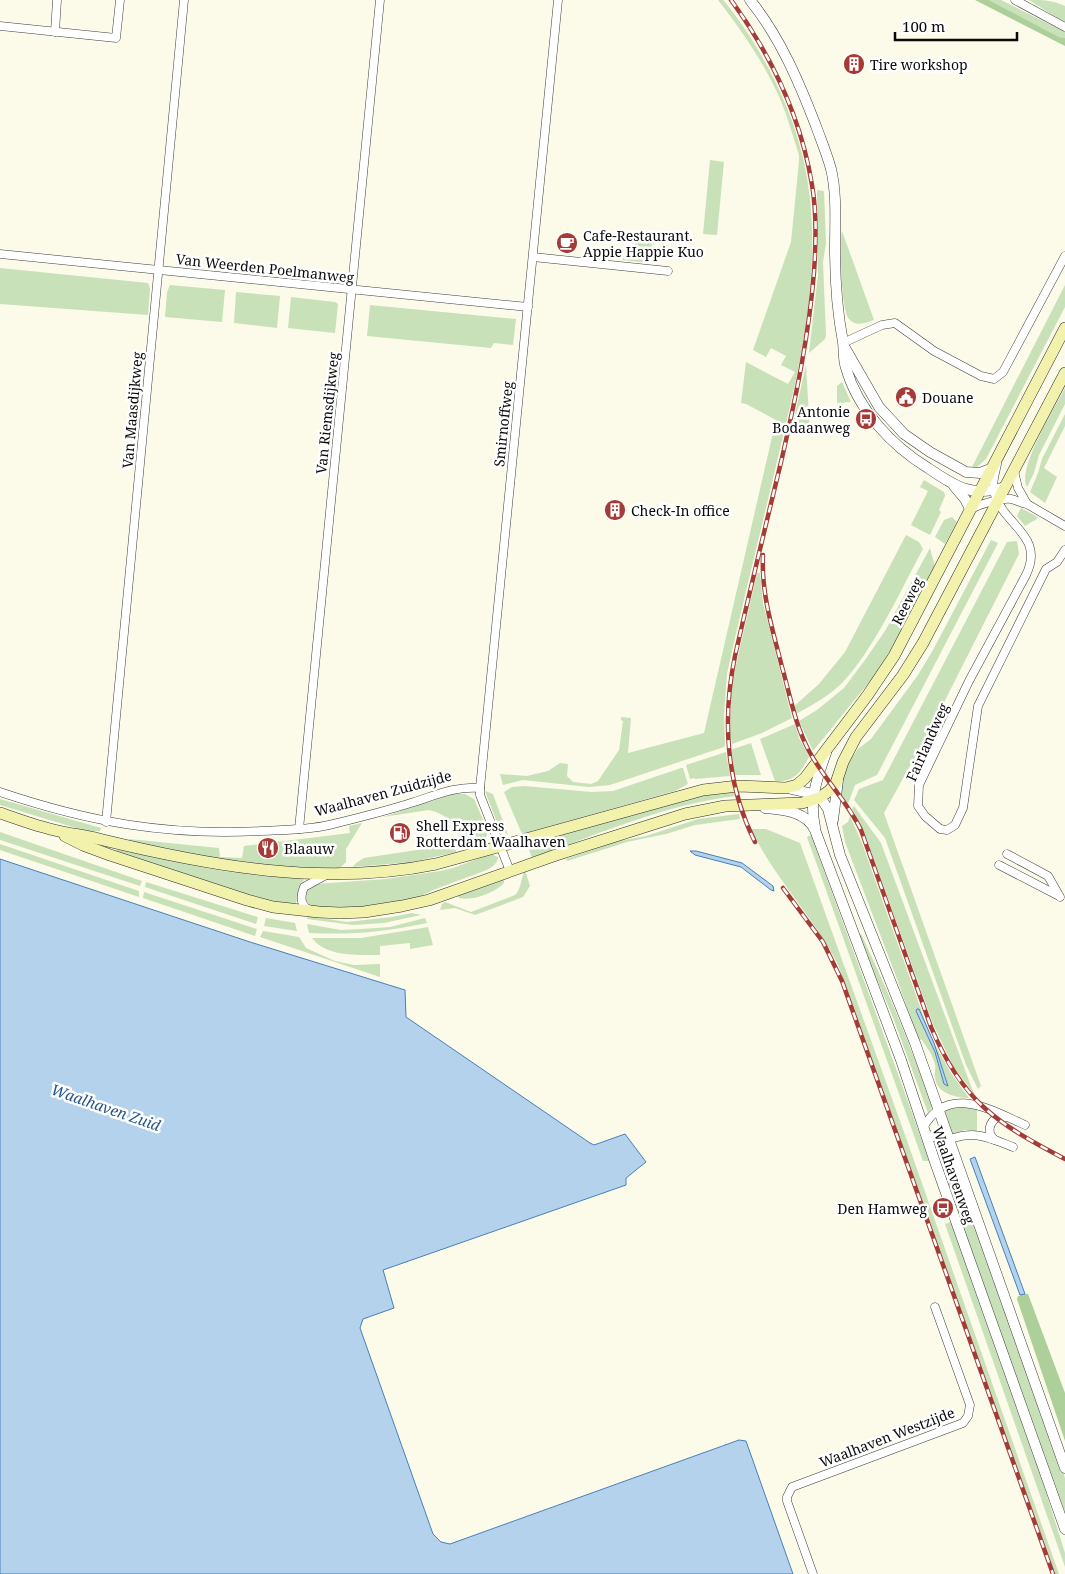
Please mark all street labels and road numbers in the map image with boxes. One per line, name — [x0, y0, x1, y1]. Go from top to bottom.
street label: Van Weerden Poelmanweg — [175, 249, 355, 287]
street label: Van Maasdijkweg — [117, 350, 147, 469]
street label: Van Riemsdijkweg — [311, 351, 343, 475]
street label: Smirnoffweg — [489, 380, 517, 468]
street label: Reeweg — [887, 573, 927, 628]
street label: Fairlandweg — [901, 700, 953, 784]
street label: Waalhaven Zuidzijde — [312, 766, 454, 820]
street label: Waalhavenweg — [928, 1124, 980, 1227]
street label: Waalhaven Westzijde — [817, 1402, 957, 1472]

